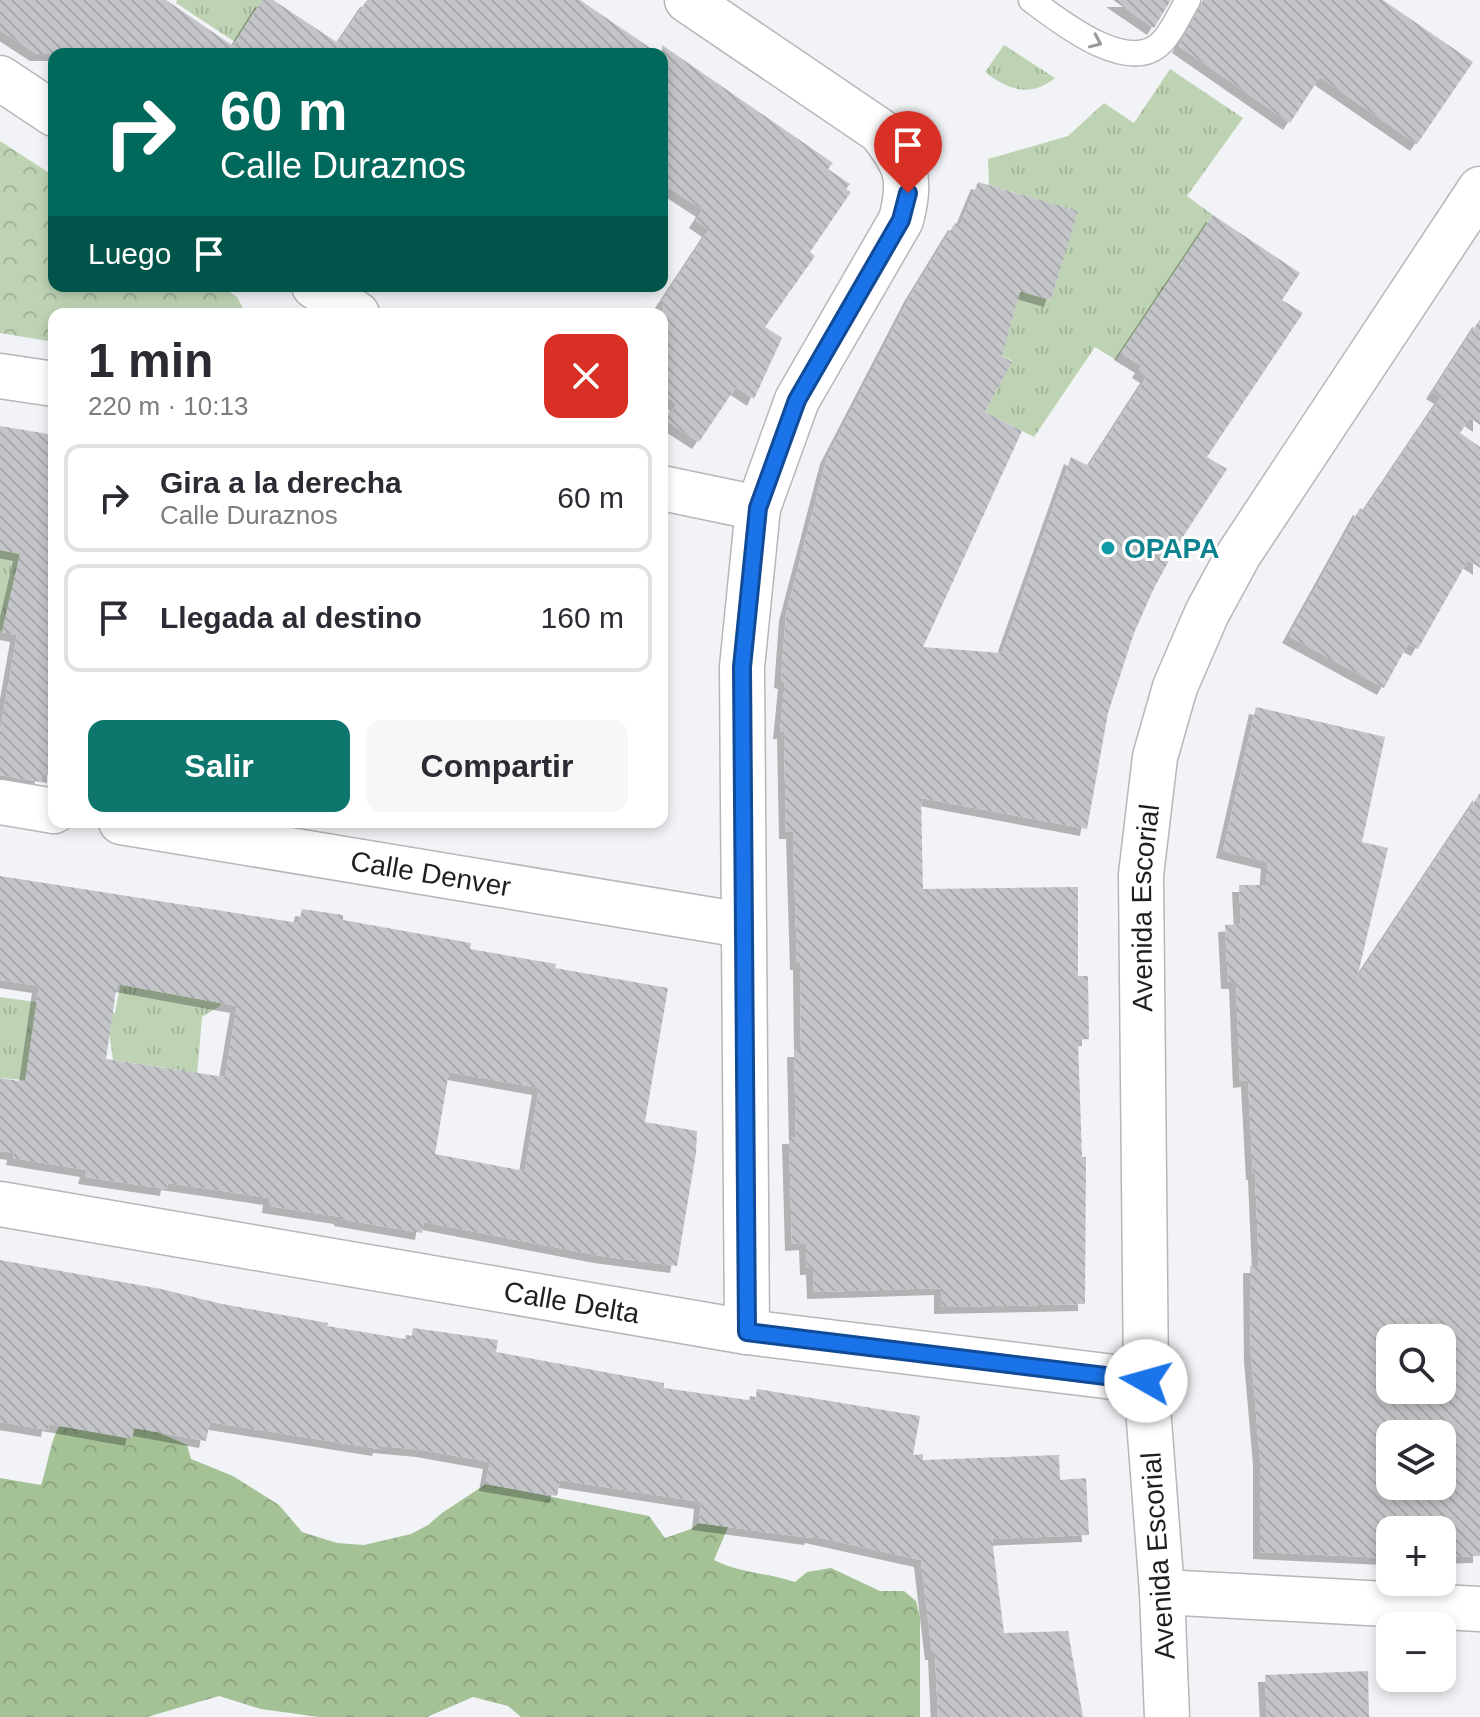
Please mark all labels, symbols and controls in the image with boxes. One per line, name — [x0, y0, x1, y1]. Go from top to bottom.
one-way arrow — [1088, 32, 1102, 48]
text: 60 m — [220, 79, 348, 142]
icon: right — [88, 80, 192, 184]
pin — [874, 111, 942, 193]
icon: arrive — [886, 123, 930, 167]
text: Calle Duraznos — [220, 145, 466, 186]
icon: arrive — [187, 232, 231, 276]
text: Luego — [88, 237, 171, 270]
text: 1 min — [88, 334, 213, 387]
button: close — [544, 334, 628, 418]
text: 220 m · 10:13 — [88, 391, 248, 421]
text: Gira a la derecha — [160, 466, 402, 499]
icon: right — [92, 476, 136, 520]
text: 60 m — [557, 481, 624, 514]
text: Calle Duraznos — [160, 500, 338, 530]
place label: OPAPA — [1124, 533, 1219, 564]
marker: OPAPA — [1099, 539, 1117, 557]
icon: arrive — [92, 596, 136, 640]
text: Llegada al destino — [160, 601, 422, 634]
text: 160 m — [541, 601, 624, 634]
button: Salir — [88, 720, 350, 812]
button: Compartir — [366, 720, 628, 812]
street label: Avenida Escorial — [1125, 802, 1165, 1012]
street label: Calle Denver — [348, 845, 513, 902]
street label: Calle Delta — [502, 1275, 642, 1329]
map controls — [1376, 1324, 1456, 1692]
button: search — [1376, 1324, 1456, 1404]
position arrow — [1104, 1339, 1188, 1423]
button: layers — [1376, 1420, 1456, 1500]
street label: Avenida Escorial — [1135, 1451, 1181, 1661]
button: + — [1376, 1516, 1456, 1596]
button: − — [1376, 1612, 1456, 1692]

